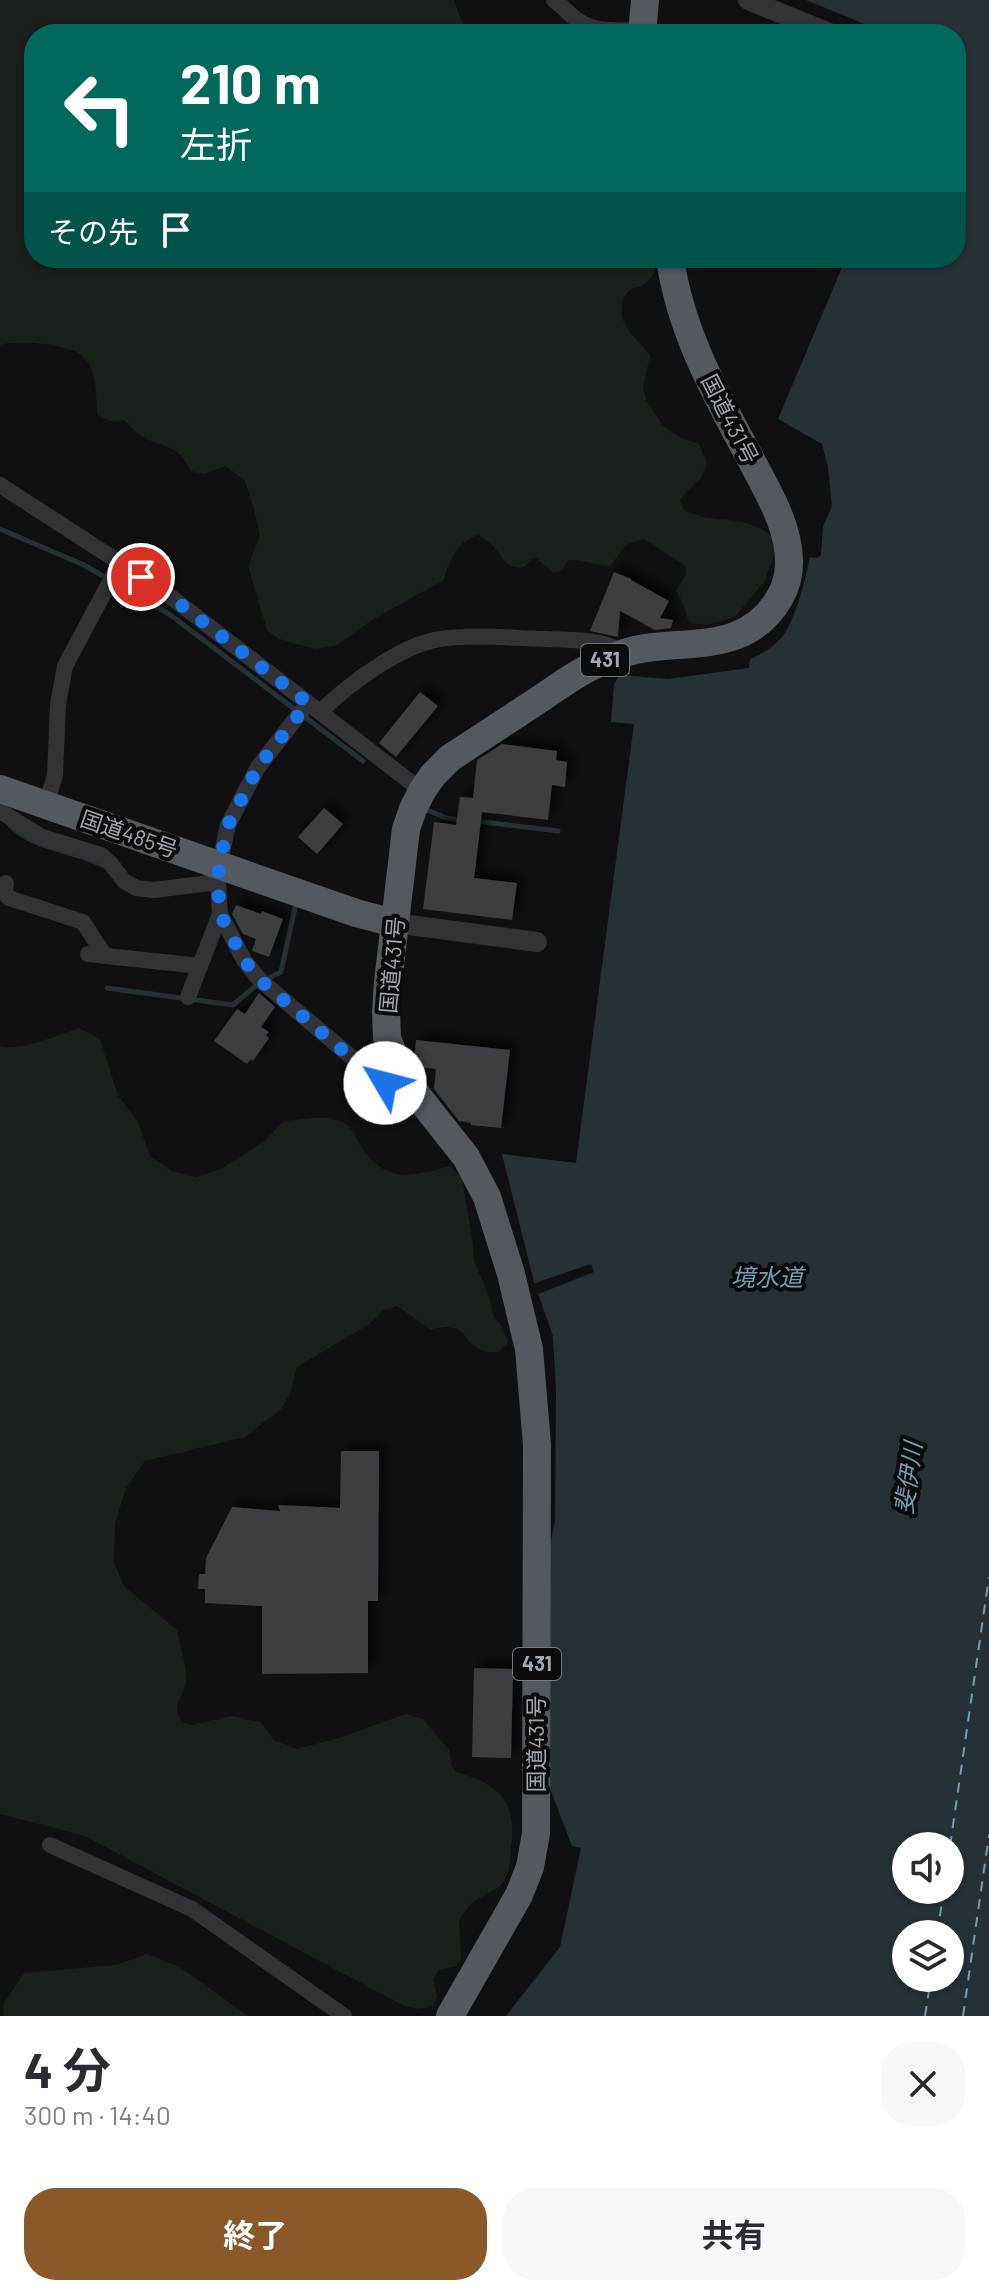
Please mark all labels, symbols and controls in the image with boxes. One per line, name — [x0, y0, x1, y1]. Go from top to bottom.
text: 210 m — [180, 48, 321, 115]
icon: left — [48, 56, 152, 160]
text: 左折 — [180, 122, 252, 165]
icon: arrive — [154, 208, 198, 252]
text: その先 — [48, 213, 138, 249]
street label: 国道431号 — [697, 369, 764, 468]
pin — [107, 543, 175, 611]
icon: arrive — [119, 555, 163, 599]
road number: 431 — [581, 644, 629, 676]
street label: 国道485号 — [77, 804, 181, 862]
street label: 国道431号 — [374, 915, 408, 1014]
position arrow — [343, 1041, 427, 1125]
water label: 境水道 — [731, 1262, 807, 1291]
water label: 斐伊川 — [888, 1437, 927, 1515]
road number: 431 — [513, 1648, 561, 1680]
street label: 国道431号 — [522, 1696, 548, 1793]
map controls — [892, 1832, 964, 1992]
button: sound — [892, 1832, 964, 1904]
button: layers — [892, 1920, 964, 1992]
text: 4 分 — [24, 2040, 111, 2098]
button: close — [881, 2042, 965, 2126]
text: 300 m · 14:40 — [24, 2099, 171, 2130]
button: 終了 — [24, 2188, 487, 2280]
button: 共有 — [503, 2188, 965, 2280]

